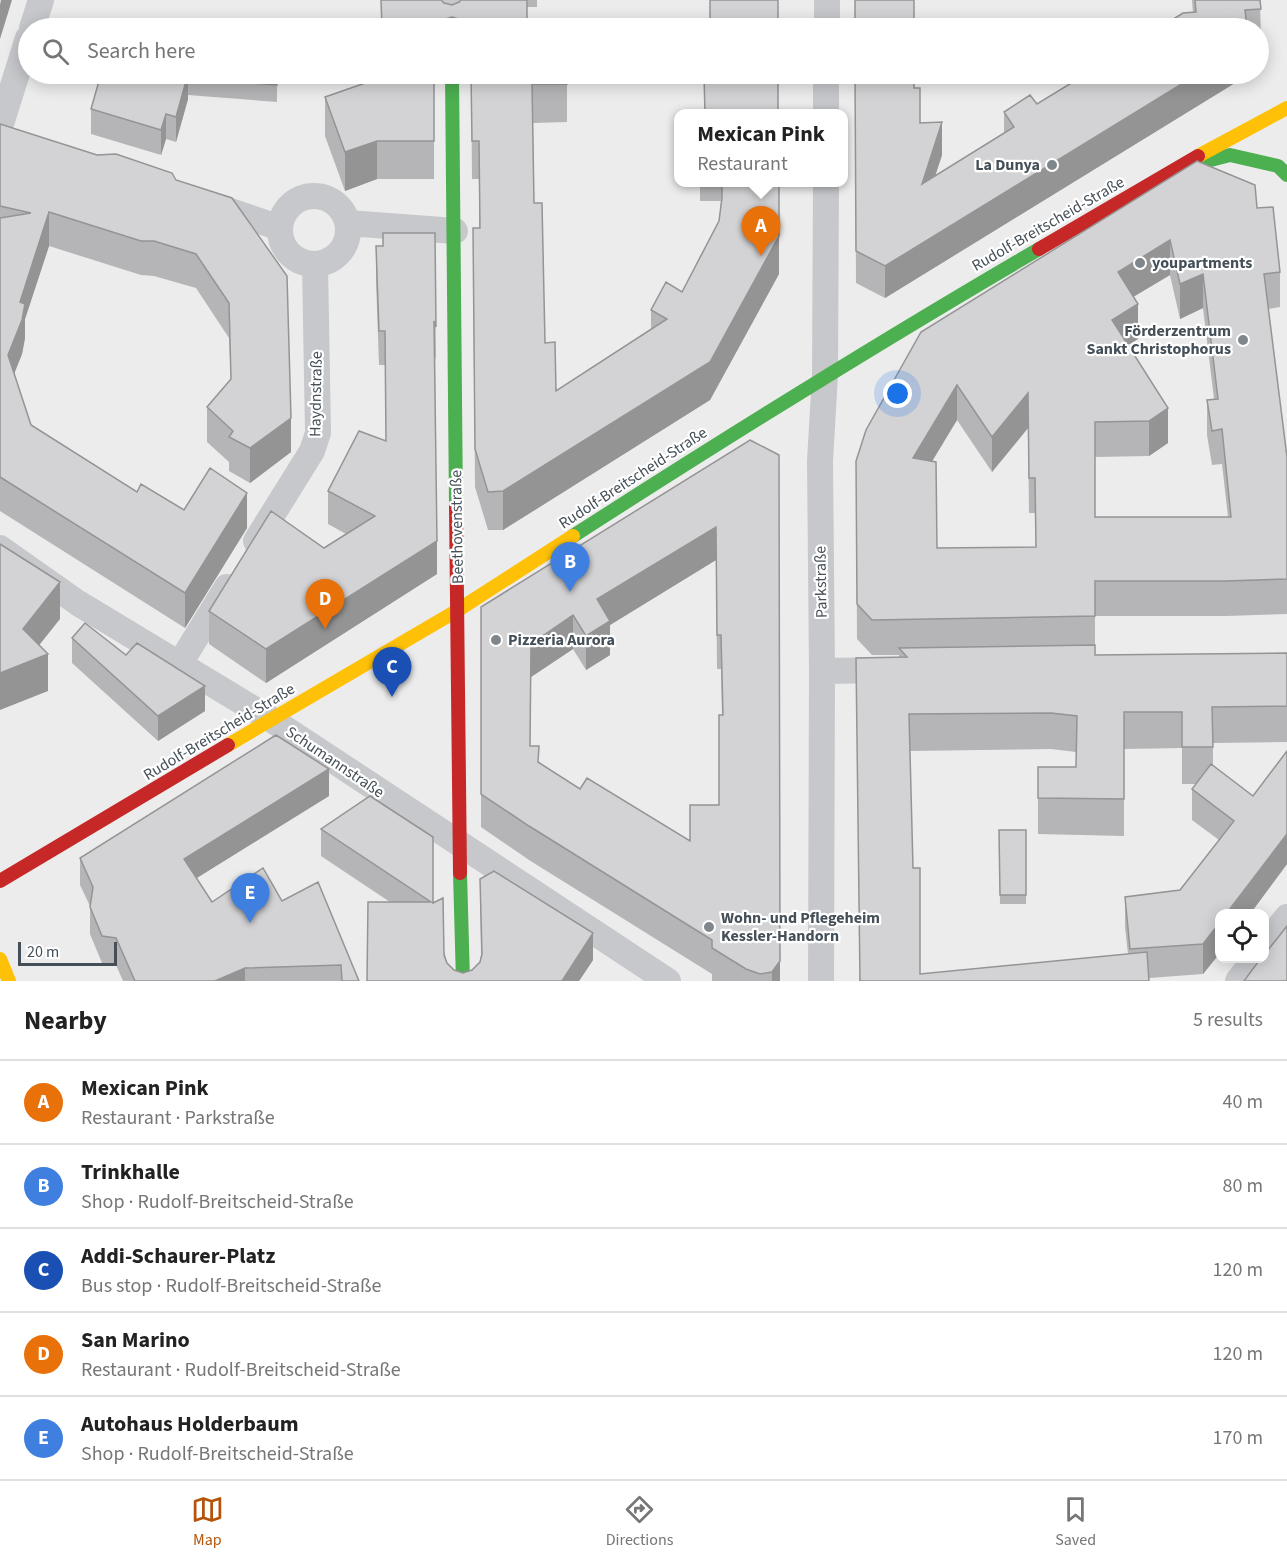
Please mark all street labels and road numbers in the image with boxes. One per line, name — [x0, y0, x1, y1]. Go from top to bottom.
street label: Rudolf-Breitscheid-Straße — [968, 171, 1128, 277]
street label: Haydnstraße — [304, 351, 328, 437]
street label: Rudolf-Breitscheid-Straße — [555, 422, 712, 534]
street label: Beethovenstraße — [445, 470, 469, 584]
street label: Parkstraße — [809, 546, 833, 618]
street label: Rudolf-Breitscheid-Straße — [139, 678, 299, 786]
street label: Schumannstraße — [281, 721, 389, 803]

